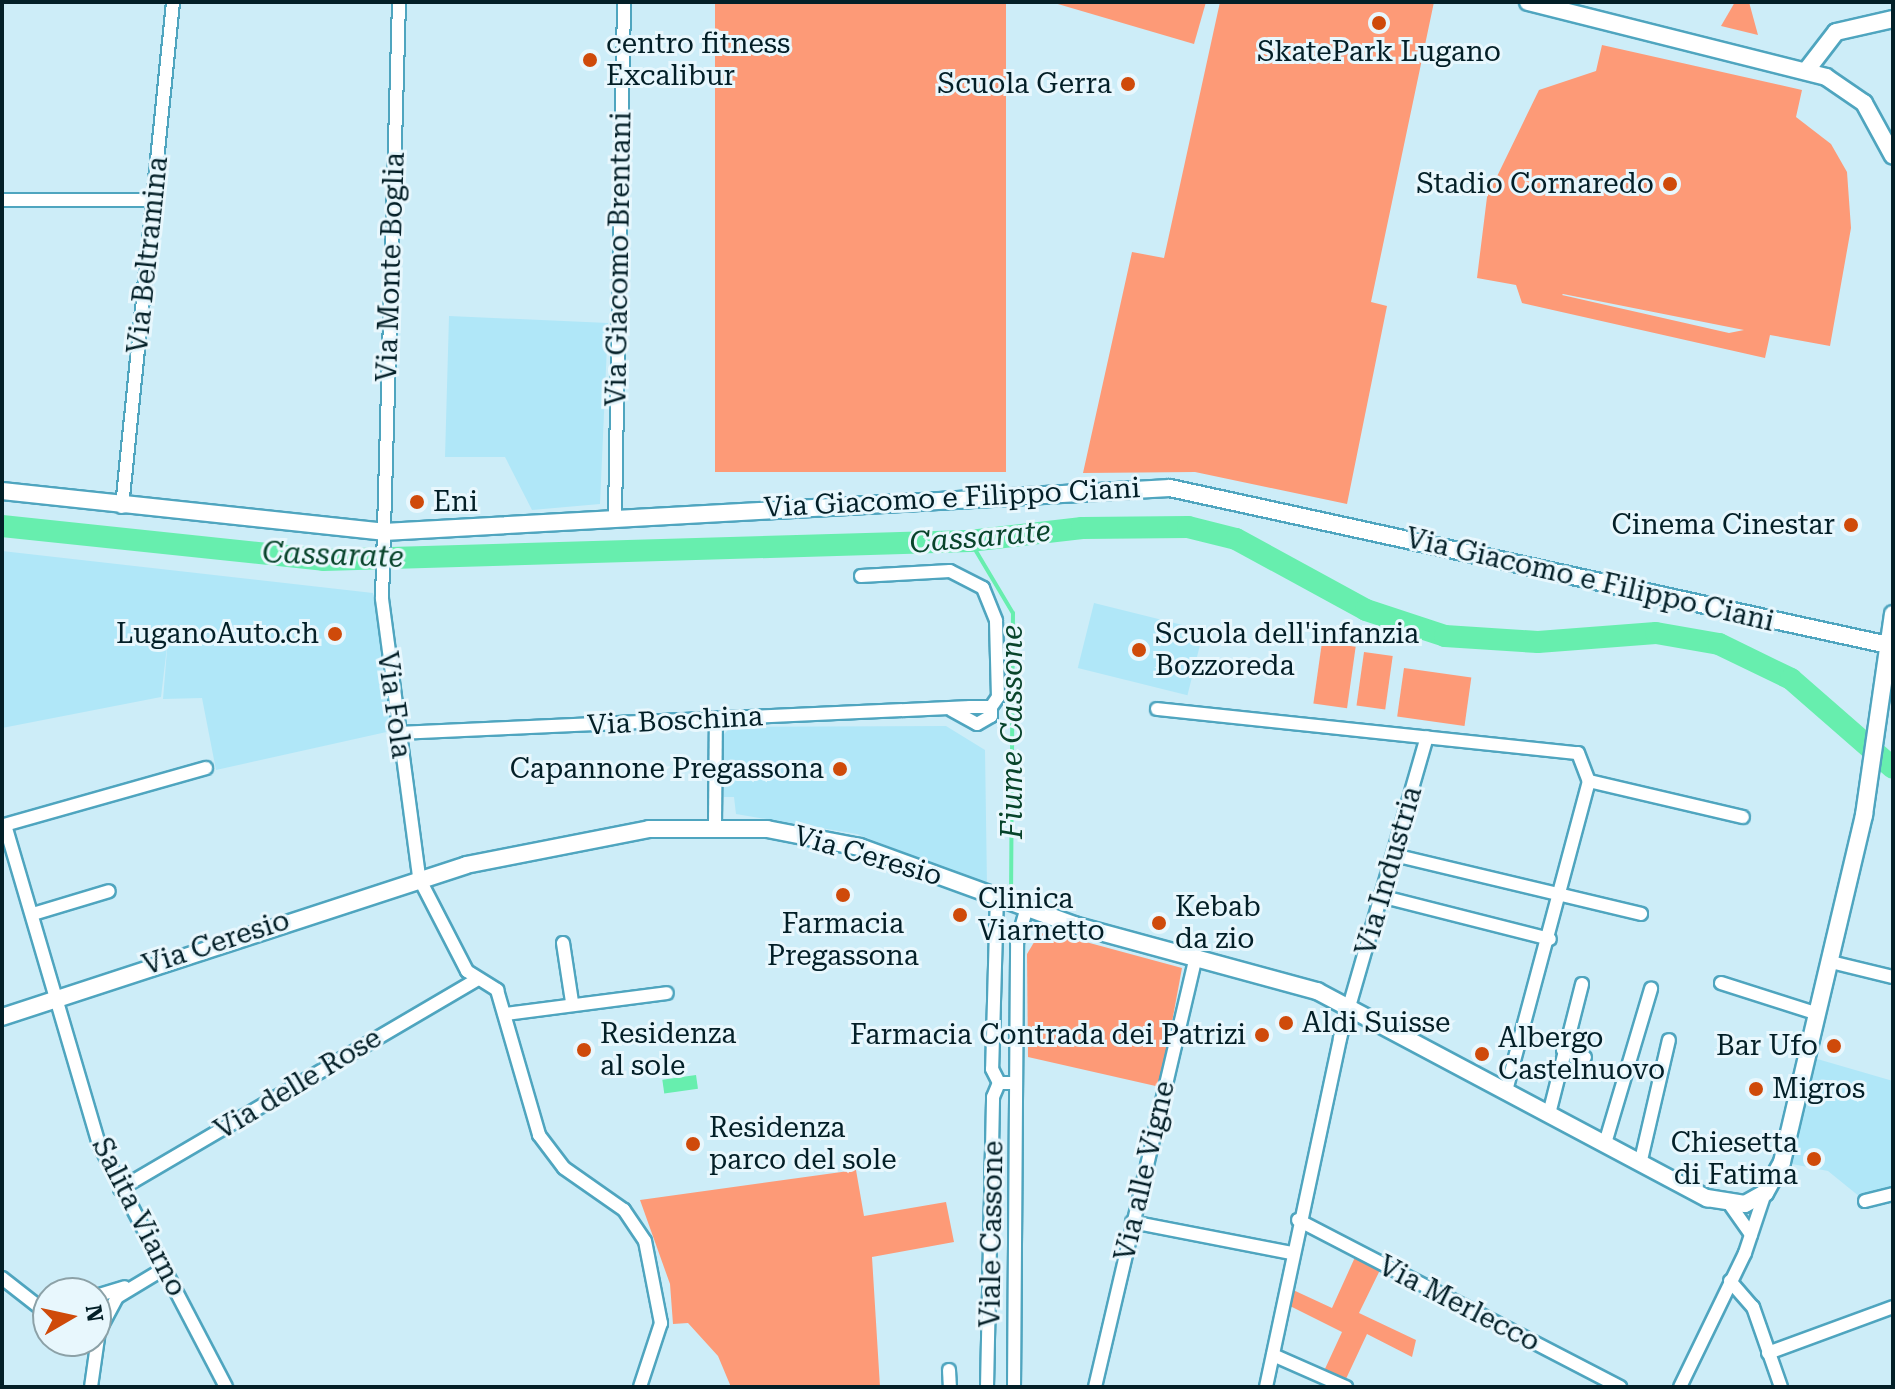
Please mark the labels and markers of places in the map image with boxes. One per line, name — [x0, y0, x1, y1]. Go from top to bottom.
marker: SkatePark Lugano — [1370, 14, 1388, 32]
place label: centro fitness Excalibur — [606, 27, 790, 93]
place label: SkatePark Lugano — [1257, 35, 1501, 69]
marker: centro fitness Excalibur — [581, 51, 599, 69]
place label: Scuola Gerra — [937, 67, 1112, 101]
marker: Scuola Gerra — [1119, 75, 1137, 93]
place label: Stadio Cornaredo — [1416, 167, 1654, 201]
marker: Stadio Cornaredo — [1661, 175, 1679, 193]
place label: Eni — [433, 485, 478, 519]
marker: Eni — [408, 493, 426, 511]
place label: Cinema Cinestar — [1611, 508, 1835, 542]
marker: Cinema Cinestar — [1842, 516, 1860, 534]
place label: LuganoAuto.ch — [116, 617, 319, 651]
place label: Scuola dell'infanzia Bozzoreda — [1155, 617, 1419, 683]
marker: LuganoAuto.ch — [326, 625, 344, 643]
marker: Scuola dell'infanzia Bozzoreda — [1130, 641, 1148, 659]
place label: Capannone Pregassona — [510, 752, 824, 786]
marker: Capannone Pregassona — [831, 760, 849, 778]
place label: Clinica Viarnetto — [978, 882, 1105, 948]
marker: Farmacia Pregassona — [834, 886, 852, 904]
place label: Kebab da zio — [1175, 890, 1261, 956]
marker: Clinica Viarnetto — [949, 904, 971, 926]
place label: Farmacia Pregassona — [767, 907, 919, 973]
marker: Kebab da zio — [1150, 914, 1168, 932]
place label: Aldi Suisse — [1302, 1006, 1450, 1040]
marker: Aldi Suisse — [1277, 1014, 1295, 1032]
place label: Residenza al sole — [600, 1017, 736, 1083]
place label: Farmacia Contrada dei Patrizi — [850, 1018, 1246, 1052]
place label: Albergo Castelnuovo — [1498, 1021, 1665, 1087]
marker: Farmacia Contrada dei Patrizi — [1253, 1026, 1271, 1044]
place label: Bar Ufo — [1716, 1029, 1818, 1063]
marker: Bar Ufo — [1825, 1037, 1843, 1055]
marker: Residenza al sole — [575, 1041, 593, 1059]
marker: Albergo Castelnuovo — [1473, 1045, 1491, 1063]
place label: Migros — [1772, 1072, 1865, 1106]
marker: Migros — [1747, 1080, 1765, 1098]
place label: Residenza parco del sole — [709, 1111, 897, 1177]
place label: Chiesetta di Fatima — [1671, 1126, 1798, 1192]
marker: Residenza parco del sole — [684, 1135, 702, 1153]
marker: Chiesetta di Fatima — [1805, 1150, 1823, 1168]

